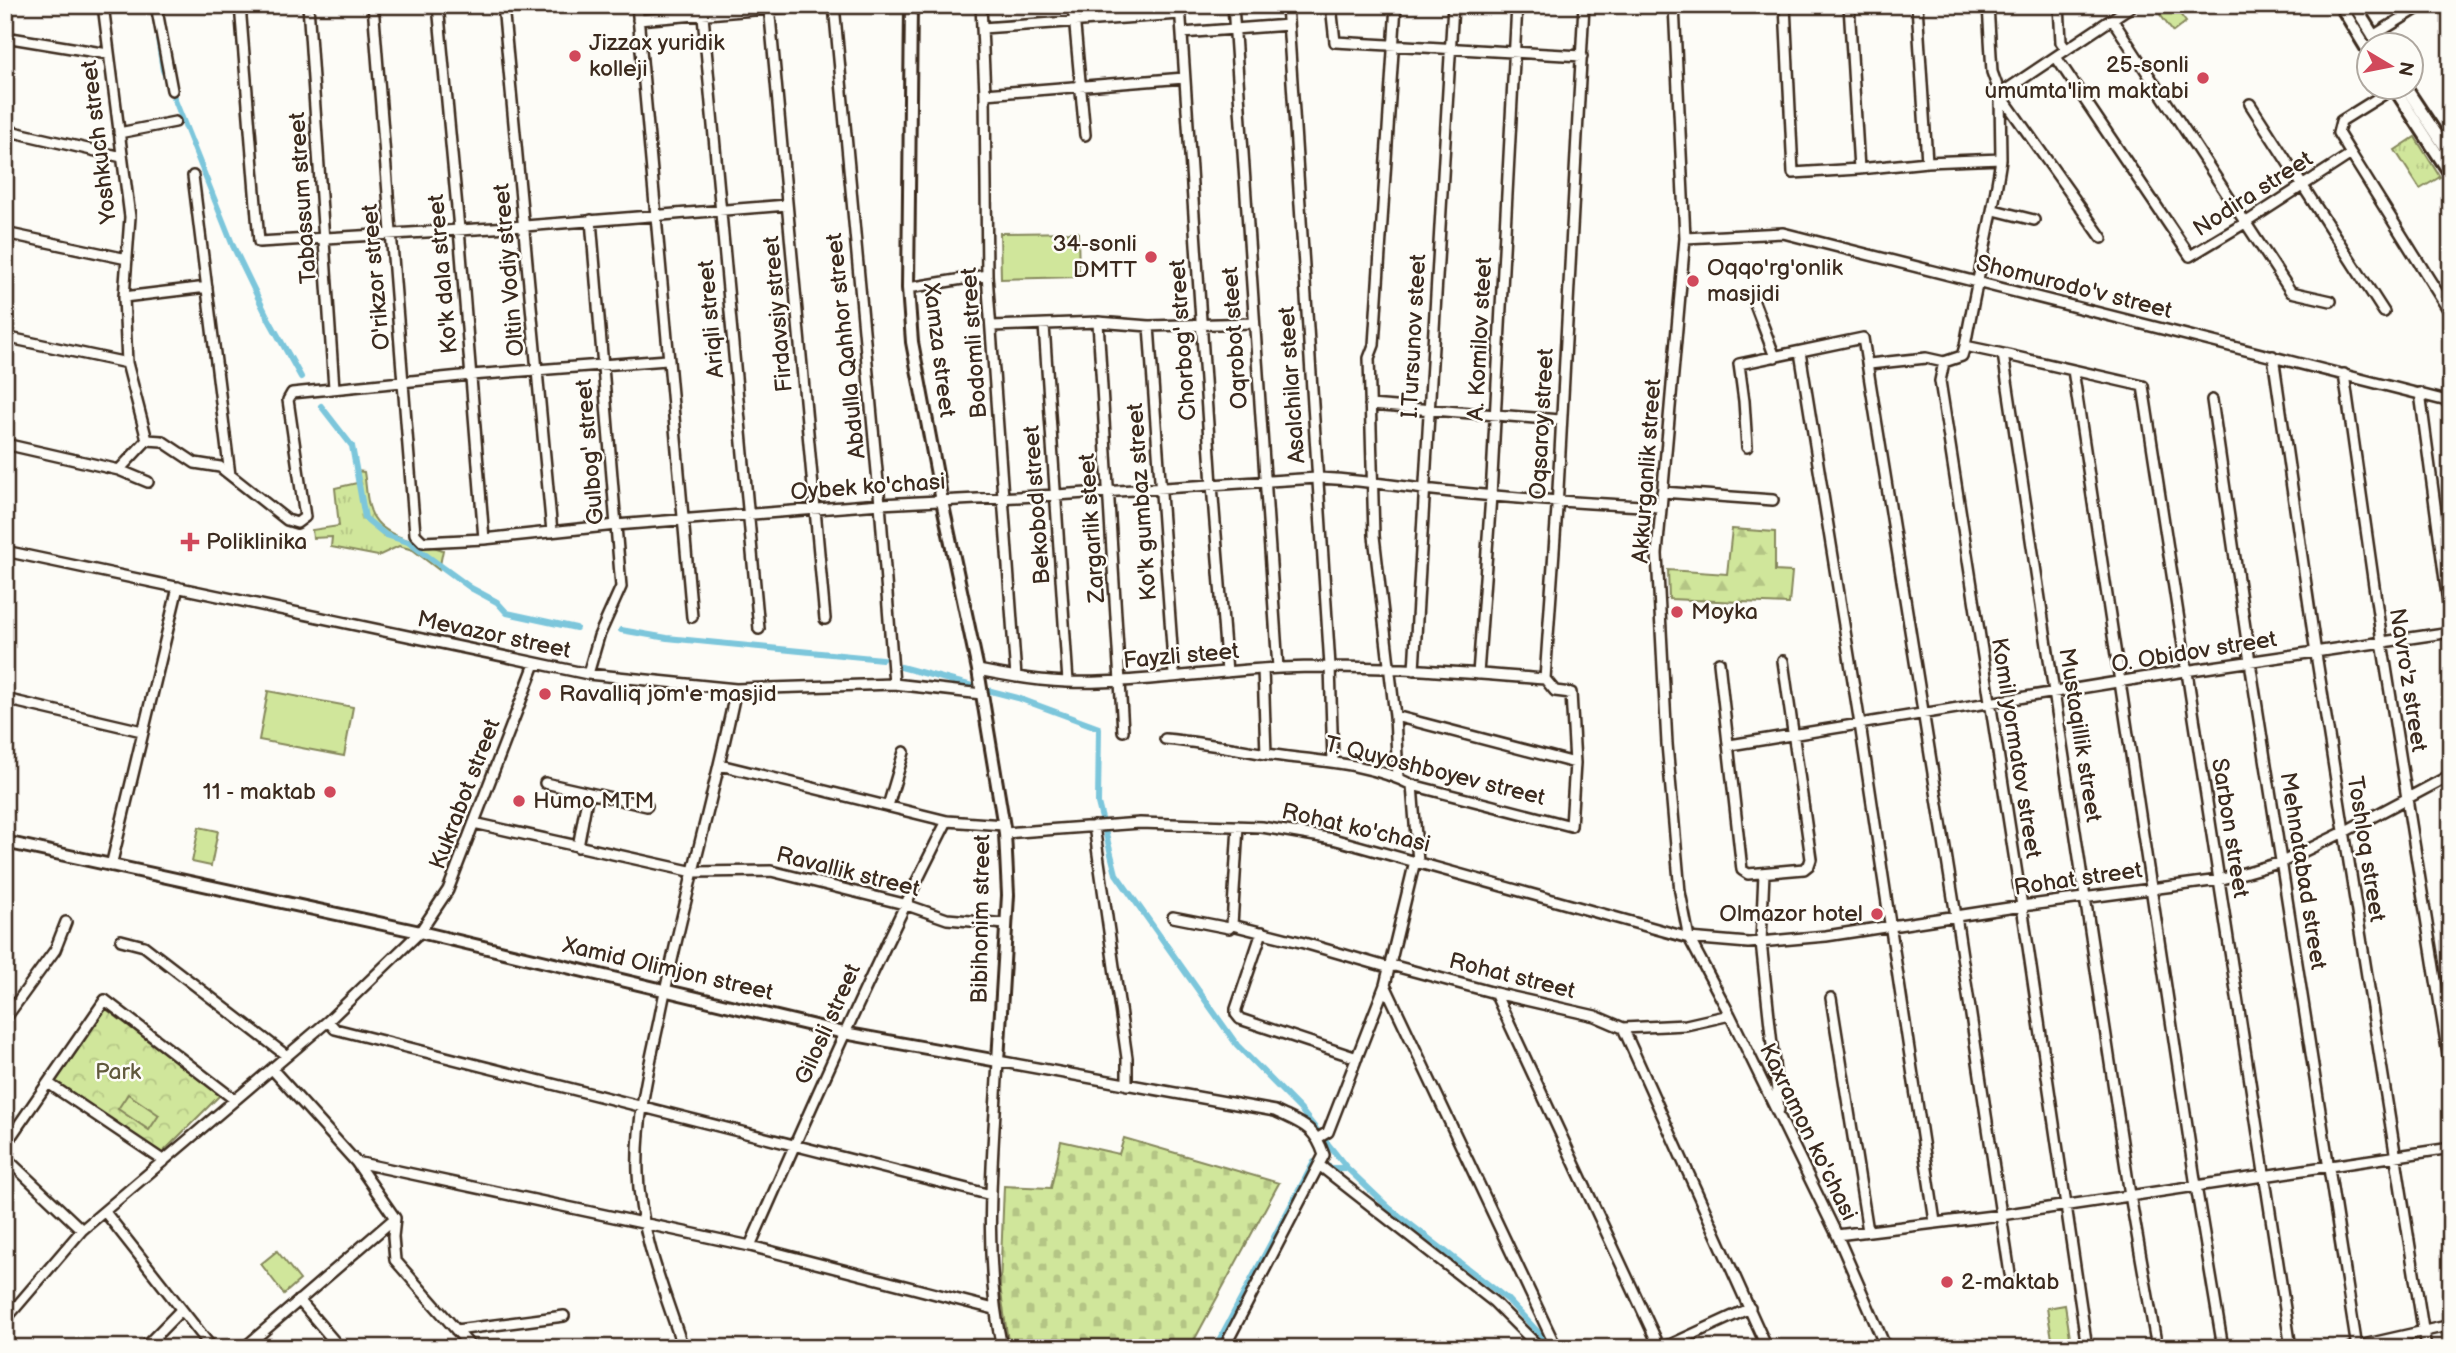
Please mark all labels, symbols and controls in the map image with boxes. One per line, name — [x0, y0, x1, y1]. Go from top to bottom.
place label: Jizzax yuridik kolleji — [589, 29, 725, 83]
north arrow — [2354, 32, 2424, 102]
marker: Jizzax yuridik kolleji — [567, 48, 583, 64]
place label: 25-sonli umumta'lim maktabi — [1984, 51, 2189, 105]
street label: Yoshkuch street — [75, 59, 123, 226]
text: N — [2393, 60, 2418, 78]
marker: 25-sonli umumta'lim maktabi — [2195, 70, 2211, 86]
street label: Tabassum street — [283, 111, 323, 285]
street label: Nodira street — [2188, 145, 2318, 243]
street label: Oltin Vodiy street — [487, 182, 531, 358]
street label: Ko'k dala street — [422, 193, 464, 355]
street label: O'rikzor street — [356, 203, 396, 351]
place label: 34-sonli DMTT — [1052, 230, 1137, 284]
street label: Abdulla Qahhor street — [820, 232, 872, 460]
street label: Firdavsiy street — [757, 235, 799, 393]
marker: 34-sonli DMTT — [1143, 249, 1159, 265]
street label: Shomurodo'v street — [1973, 249, 2175, 325]
street label: I.Tursunov steet — [1396, 253, 1432, 419]
place label: Oqqo'rg'onlik masjidi — [1707, 254, 1843, 308]
street label: A. Komilov steet — [1462, 256, 1498, 422]
street label: Chorbog' street — [1163, 258, 1203, 422]
street label: Ariqli street — [692, 259, 730, 379]
street label: Bodomli street — [955, 266, 993, 420]
street label: Oqrobot steet — [1216, 266, 1254, 410]
marker: Oqqo'rg'onlik masjidi — [1685, 273, 1701, 289]
street label: Xamza street — [917, 280, 961, 419]
street label: Asalchilar steet — [1273, 305, 1311, 465]
street label: Oqsaroy street — [1524, 348, 1560, 500]
street label: Gulbog' street — [570, 378, 610, 526]
street label: Akkurganlik street — [1627, 378, 1667, 564]
street label: Ko'k gumbaz street — [1121, 402, 1163, 602]
street label: Bekobod street — [1017, 425, 1057, 585]
street label: Zargarlik steet — [1073, 452, 1111, 605]
street label: Oybek ko'chasi — [790, 468, 946, 506]
place label: Poliklinika — [206, 528, 307, 556]
marker: Poliklinika — [180, 532, 200, 552]
place label: Moyka — [1691, 598, 1758, 626]
marker: Moyka — [1669, 604, 1685, 620]
street label: Mevazor street — [415, 605, 573, 665]
street label: Navro'z street — [2383, 606, 2433, 754]
street label: O. Obidov street — [2109, 625, 2279, 679]
street label: Komil yormatov street — [1985, 636, 2047, 860]
street label: Fayzli steet — [1122, 637, 1240, 675]
street label: Mustaqillik street — [2052, 646, 2108, 824]
place label: Ravalliq jom'e masjid — [559, 680, 777, 708]
marker: Ravalliq jom'e masjid — [537, 686, 553, 702]
street label: Kukrabot street — [423, 715, 507, 873]
street label: T. Quyoshboyev street — [1322, 730, 1548, 812]
street label: Sarbon street — [2205, 756, 2255, 900]
street label: Mehnatаbаd street — [2274, 770, 2332, 972]
street label: Toshloq street — [2341, 774, 2391, 924]
place label: 11 - maktab — [203, 778, 316, 806]
marker: 11 - maktab — [322, 784, 338, 800]
place label: Humo MTM — [533, 787, 654, 815]
marker: Humo MTM — [511, 793, 527, 809]
street label: Rohat ko'chasi — [1279, 797, 1433, 859]
street label: Bibihonim street — [966, 834, 996, 1004]
street label: Ravallik street — [773, 841, 923, 903]
street label: Rohat street — [2012, 856, 2144, 902]
place label: Olmazor hotel — [1719, 900, 1863, 928]
marker: Olmazor hotel — [1869, 906, 1885, 922]
street label: Xamid Olimjon street — [559, 931, 776, 1007]
street label: Rohat street — [1446, 947, 1578, 1005]
street label: Gilosli street — [789, 959, 867, 1089]
street label: Kaxramon ko'chasi — [1753, 1039, 1863, 1225]
park label: Park — [95, 1058, 142, 1086]
place label: 2-maktab — [1961, 1268, 2059, 1296]
marker: 2-maktab — [1939, 1274, 1955, 1290]

